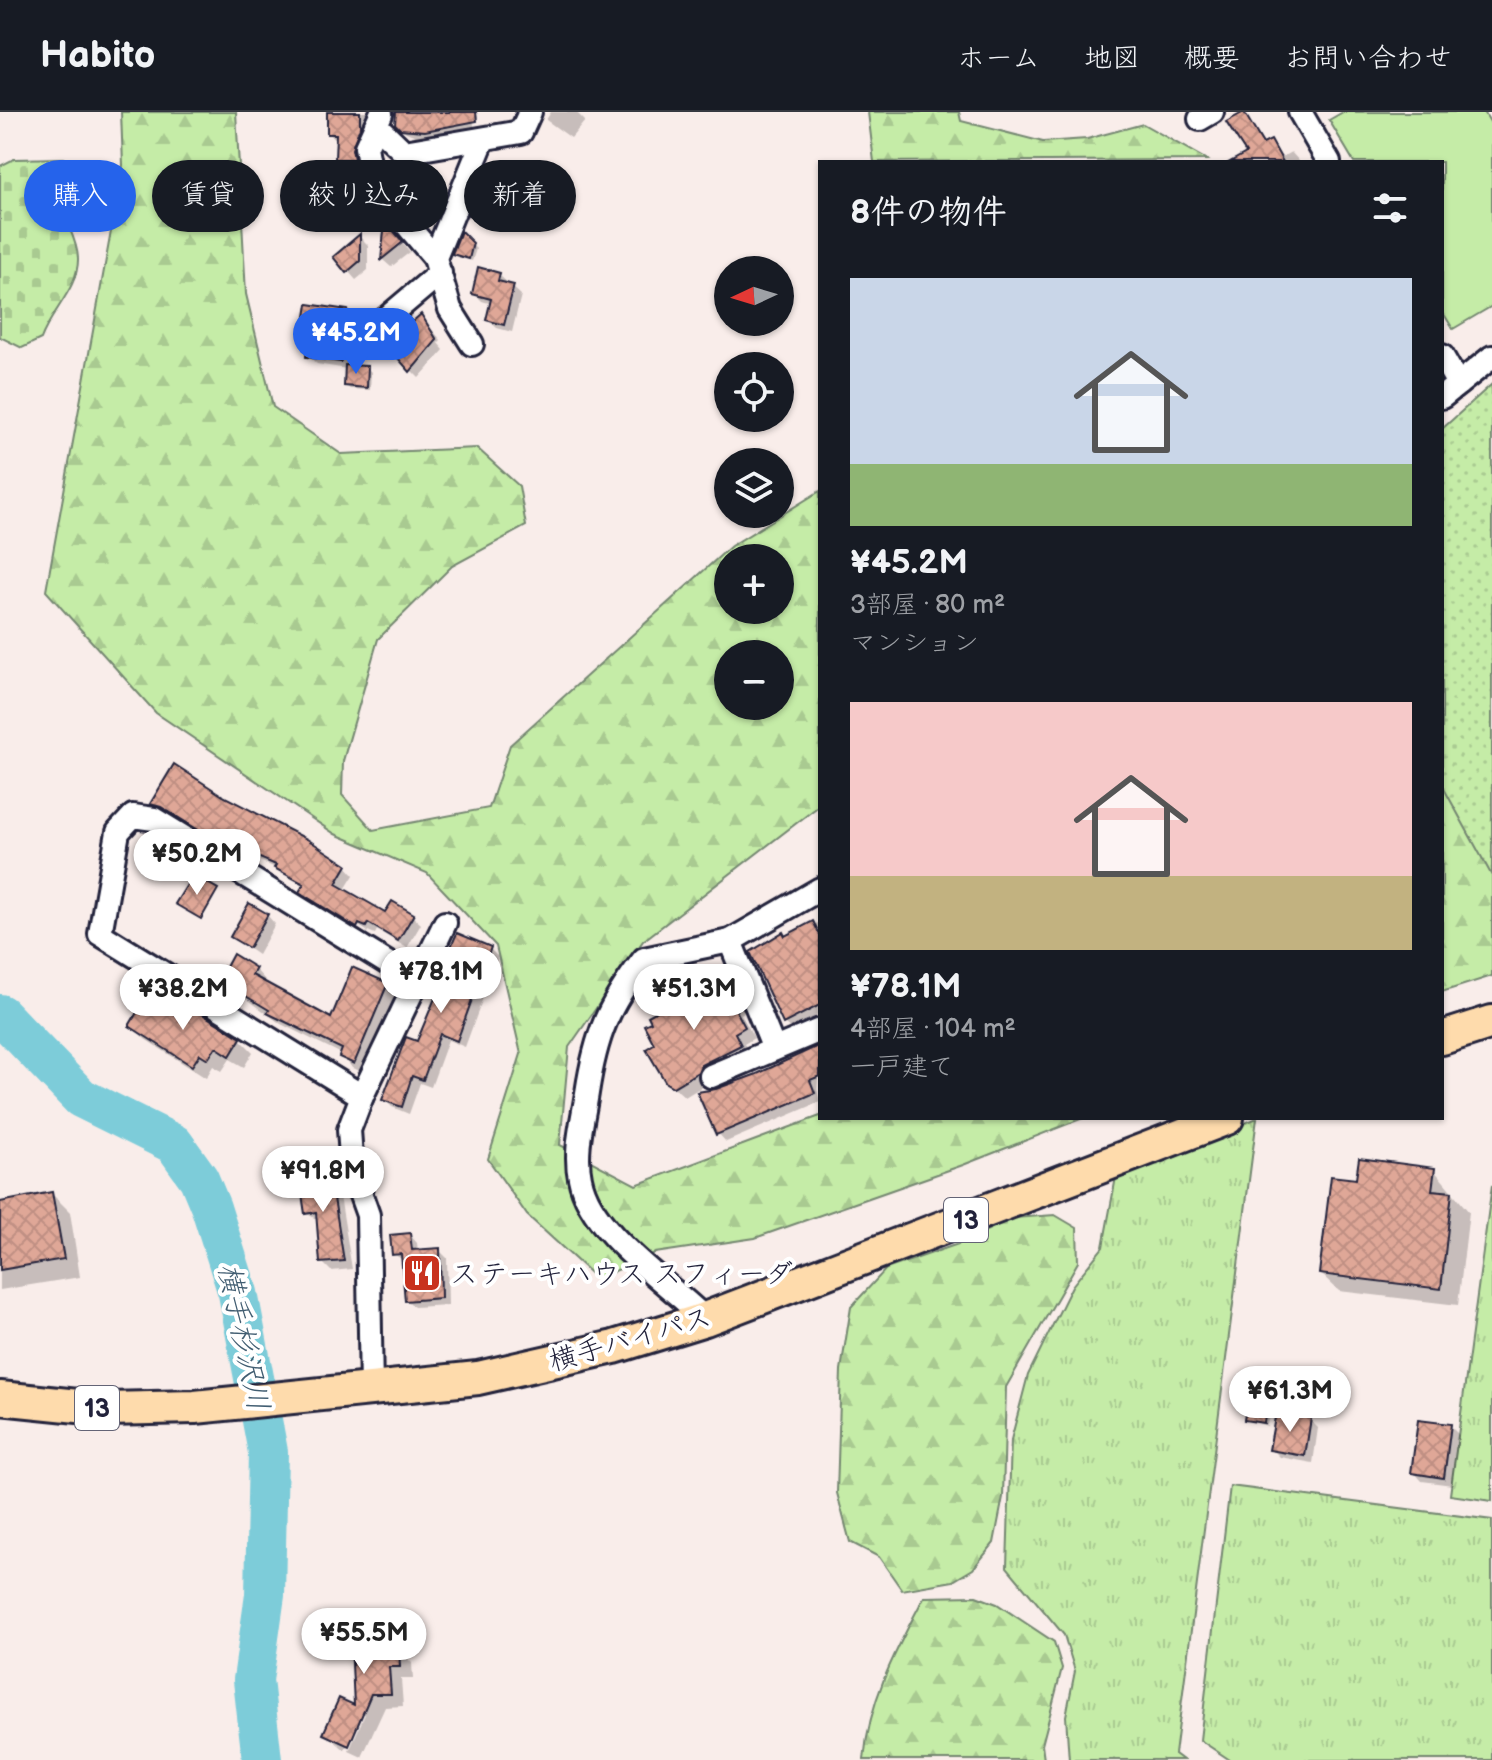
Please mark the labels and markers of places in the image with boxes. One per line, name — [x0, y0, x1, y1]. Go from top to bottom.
pin: ¥45.2M — [291, 308, 421, 376]
pin: ¥50.2M — [132, 829, 262, 897]
pin: ¥78.1M — [376, 947, 506, 1015]
pin: ¥38.2M — [118, 964, 248, 1032]
pin: ¥51.3M — [629, 964, 759, 1032]
pin: ¥91.8M — [258, 1146, 388, 1214]
restaurant icon: ステーキハウス スフィーダ — [401, 1252, 443, 1294]
place label: ステーキハウス スフィーダ — [450, 1258, 793, 1291]
pin: ¥61.3M — [1225, 1366, 1355, 1434]
pin: ¥55.5M — [299, 1608, 429, 1676]

